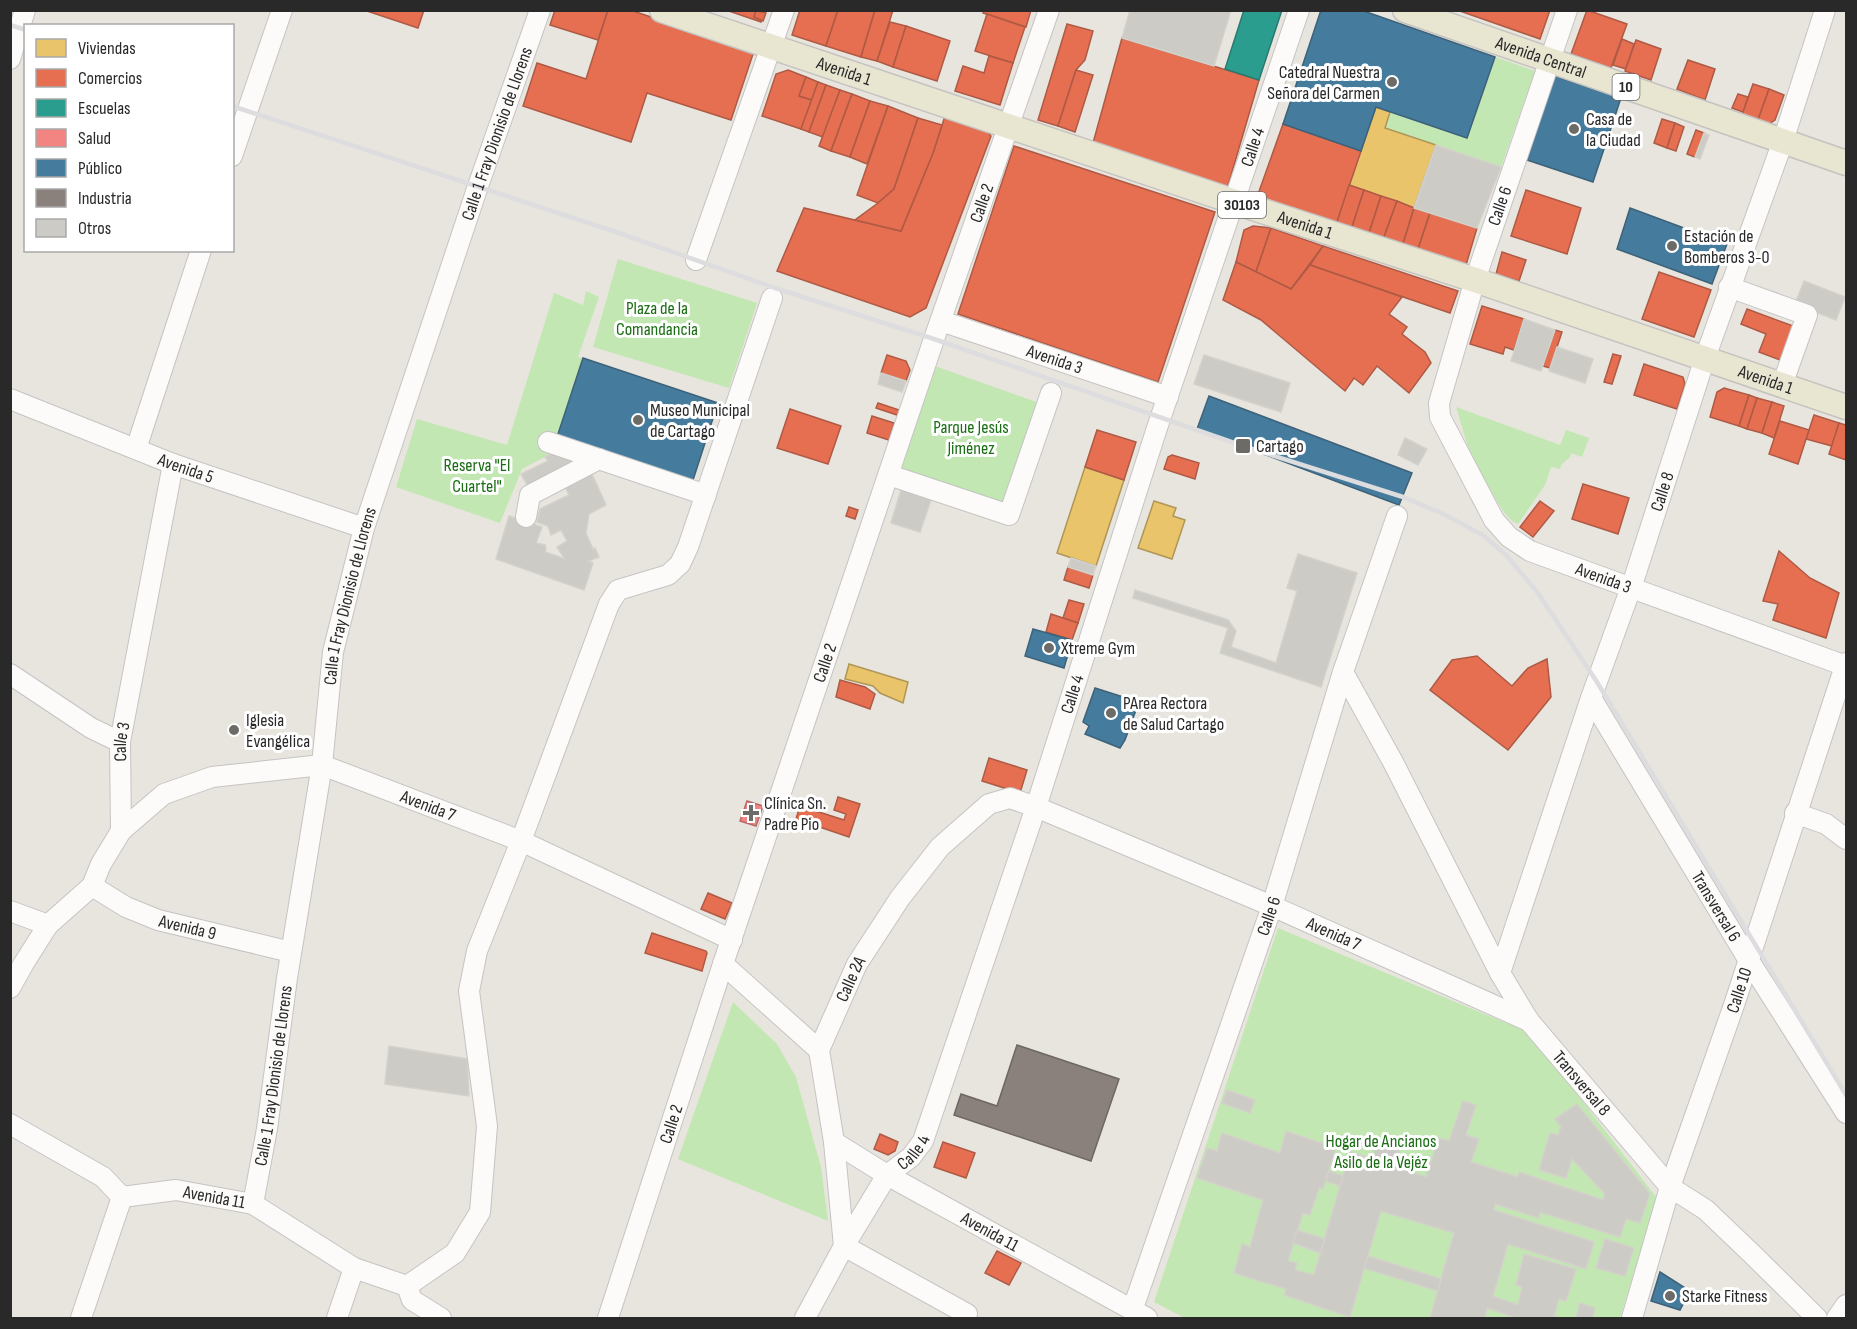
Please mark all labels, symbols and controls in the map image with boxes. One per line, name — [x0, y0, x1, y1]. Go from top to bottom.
legend — [24, 24, 234, 252]
street label: Avenida Central — [1492, 31, 1589, 83]
text: Viviendas — [78, 38, 136, 59]
street label: Calle 1 Fray Dionisio de Llorens — [457, 44, 537, 223]
street label: Avenida 1 — [813, 52, 875, 90]
place label: Catedral Nuestra Señora del Carmen — [1267, 62, 1380, 104]
text: Comercios — [78, 68, 142, 89]
road number: 10 — [1612, 74, 1640, 100]
marker: Catedral Nuestra Señora del Carmen — [1385, 75, 1399, 89]
text: Escuelas — [78, 98, 131, 119]
place label: Casa de la Ciudad — [1586, 109, 1641, 151]
marker: Casa de la Ciudad — [1567, 122, 1581, 136]
street label: Calle 4 — [1236, 124, 1269, 169]
text: Salud — [78, 128, 111, 149]
text: Público — [78, 158, 122, 179]
street label: Calle 2 — [965, 181, 998, 225]
street label: Calle 6 — [1484, 184, 1516, 228]
text: Industria — [78, 188, 132, 209]
road number: 30103 — [1218, 192, 1266, 218]
street label: Avenida 1 — [1274, 206, 1336, 244]
text: Otros — [78, 218, 111, 239]
place label: Estación de Bomberos 3-0 — [1684, 226, 1770, 268]
marker: Estación de Bomberos 3-0 — [1665, 239, 1679, 253]
park label: Plaza de la Comandancia — [616, 298, 698, 340]
street label: Avenida 3 — [1023, 340, 1085, 378]
street label: Avenida 1 — [1735, 360, 1796, 399]
place label: Museo Municipal de Cartago — [650, 400, 750, 442]
marker: Museo Municipal de Cartago — [631, 413, 645, 427]
park label: Parque Jesús Jiménez — [933, 417, 1009, 459]
place label: Cartago — [1256, 436, 1304, 457]
marker: Cartago — [1234, 437, 1252, 455]
street label: Avenida 5 — [154, 448, 216, 487]
park label: Reserva "El Cuartel" — [444, 455, 510, 497]
street label: Calle 8 — [1646, 469, 1678, 514]
street label: Calle 1 Fray Dionisio de Llorens — [319, 504, 381, 686]
street label: Avenida 3 — [1572, 558, 1634, 597]
place label: Xtreme Gym — [1060, 638, 1135, 659]
street label: Calle 2 — [808, 641, 841, 685]
marker: Xtreme Gym — [1042, 641, 1056, 655]
street label: Calle 4 — [1056, 672, 1088, 716]
place label: PArea Rectora de Salud Cartago — [1123, 693, 1224, 735]
marker: PArea Rectora de Salud Cartago — [1104, 706, 1118, 720]
place label: Iglesia Evangélica — [246, 710, 310, 752]
street label: Calle 3 — [110, 720, 134, 762]
marker: Iglesia Evangélica — [227, 723, 241, 737]
street label: Avenida 7 — [397, 785, 459, 826]
place label: Clínica Sn. Padre Pio — [764, 793, 826, 835]
marker: Clínica Sn. Padre Pio — [742, 804, 760, 822]
street label: Transversal 6 — [1687, 867, 1746, 945]
street label: Calle 6 — [1252, 894, 1285, 938]
street label: Avenida 9 — [156, 910, 218, 944]
street label: Avenida 7 — [1302, 912, 1365, 955]
street label: Calle 2A — [831, 952, 870, 1005]
street label: Calle 10 — [1722, 965, 1756, 1016]
street label: Calle 1 Fray Dionisio de Llorens — [250, 984, 296, 1168]
street label: Transversal 8 — [1548, 1046, 1615, 1120]
street label: Calle 2 — [655, 1102, 687, 1146]
park label: Hogar de Ancianos Asilo de la Vejéz — [1326, 1131, 1436, 1173]
street label: Calle 4 — [893, 1132, 935, 1174]
street label: Avenida 11 — [181, 1181, 248, 1213]
street label: Avenida 11 — [957, 1207, 1023, 1256]
place label: Starke Fitness — [1682, 1286, 1767, 1307]
marker: Starke Fitness — [1663, 1289, 1677, 1303]

